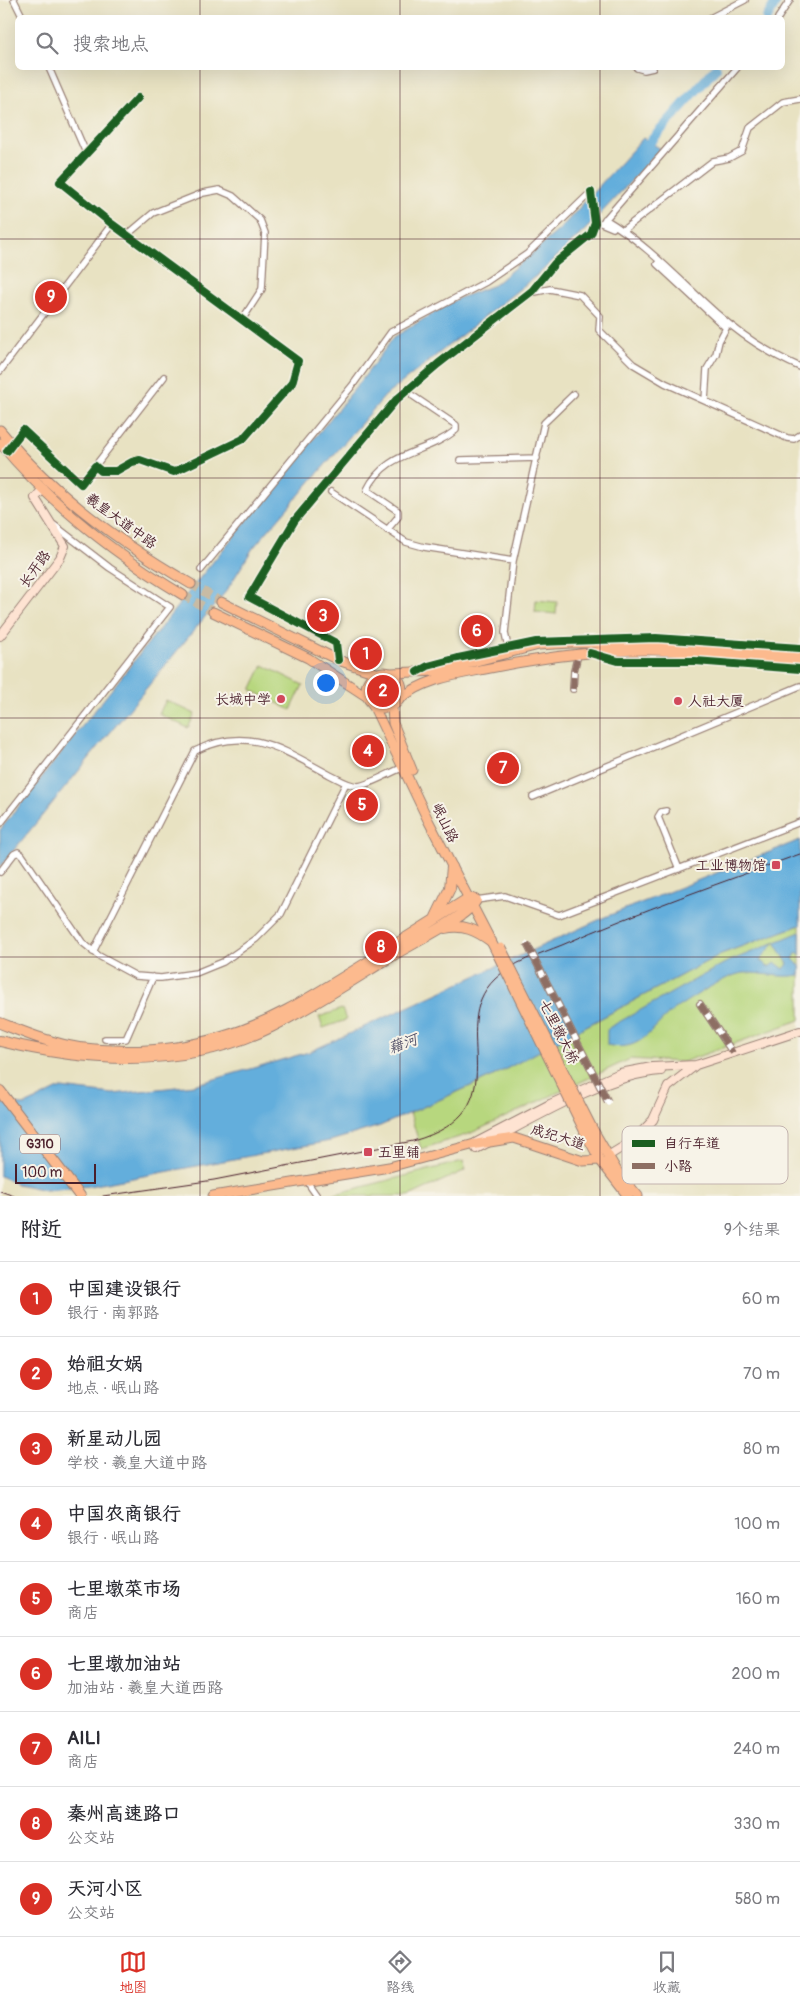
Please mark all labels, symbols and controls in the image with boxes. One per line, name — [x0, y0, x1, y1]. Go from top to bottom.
search box — [15, 15, 785, 70]
icon: search — [33, 29, 61, 57]
text: 搜索地点 — [73, 32, 149, 56]
pin: 9 — [35, 278, 67, 316]
street label: 羲皇大道中路 — [82, 489, 160, 553]
street label: 长开路 — [16, 547, 54, 591]
pin: 3 — [307, 597, 339, 635]
pin: 6 — [461, 612, 493, 650]
pin: 1 — [350, 635, 382, 673]
your location — [313, 670, 339, 696]
pin: 2 — [367, 672, 399, 710]
place label: 长城中学 — [215, 691, 271, 708]
marker: 长城中学 — [275, 693, 287, 705]
place label: 人社大厦 — [688, 693, 744, 710]
marker: 人社大厦 — [672, 695, 684, 707]
pin: 4 — [352, 732, 384, 770]
pin: 7 — [487, 749, 519, 787]
pin: 5 — [346, 786, 378, 824]
street label: 岷山路 — [428, 800, 462, 846]
place label: 工业博物馆 — [696, 857, 766, 874]
marker: 工业博物馆 — [770, 859, 782, 871]
pin: 8 — [365, 928, 397, 966]
street label: 七里墩大桥 — [536, 997, 582, 1067]
water label: 藉河 — [386, 1029, 423, 1058]
street label: 成纪大道 — [529, 1121, 587, 1153]
legend — [622, 1126, 788, 1184]
road number: G310 — [20, 1134, 60, 1154]
text: 自行车道 — [664, 1135, 720, 1152]
place label: 五里铺 — [378, 1144, 420, 1161]
marker: 五里铺 — [362, 1146, 374, 1158]
text: 小路 — [664, 1158, 692, 1175]
scale bar — [15, 1161, 96, 1184]
text: 100 m — [22, 1164, 62, 1181]
text: 附近 — [20, 1216, 62, 1243]
text: 9个结果 — [724, 1220, 780, 1240]
text: 中国建设银行 — [67, 1277, 181, 1301]
text: 1 — [33, 1289, 39, 1309]
text: 60 m — [742, 1289, 780, 1309]
text: 银行 · 南郭路 — [67, 1303, 159, 1323]
text: 始祖女娲 — [67, 1352, 143, 1376]
text: 2 — [32, 1364, 40, 1384]
text: 70 m — [743, 1364, 780, 1384]
text: 地点 · 岷山路 — [67, 1378, 159, 1398]
text: 新星动儿园 — [67, 1427, 162, 1451]
text: 3 — [32, 1439, 40, 1459]
text: 80 m — [743, 1439, 780, 1459]
text: 学校 · 羲皇大道中路 — [67, 1453, 207, 1473]
text: 中国农商银行 — [67, 1502, 181, 1526]
text: 4 — [31, 1514, 41, 1534]
text: 100 m — [734, 1514, 780, 1534]
text: 银行 · 岷山路 — [67, 1528, 159, 1548]
text: 七里墩菜市场 — [67, 1577, 181, 1601]
text: 5 — [32, 1589, 40, 1609]
text: 160 m — [736, 1589, 780, 1609]
text: 商店 — [67, 1603, 99, 1623]
text: 七里墩加油站 — [67, 1652, 181, 1676]
text: 6 — [31, 1664, 41, 1684]
text: 200 m — [732, 1664, 780, 1684]
text: 加油站 · 羲皇大道西路 — [67, 1678, 223, 1698]
text: AILI — [67, 1726, 101, 1750]
text: 7 — [32, 1739, 40, 1759]
text: 240 m — [733, 1739, 780, 1759]
text: 商店 — [67, 1752, 99, 1772]
text: 秦州高速路口 — [67, 1802, 181, 1826]
text: 8 — [32, 1814, 40, 1834]
text: 330 m — [734, 1814, 780, 1834]
text: 公交站 — [67, 1828, 115, 1848]
text: 天河小区 — [67, 1877, 143, 1901]
text: 9 — [32, 1889, 40, 1909]
text: 580 m — [735, 1889, 780, 1909]
text: 公交站 — [67, 1903, 115, 1923]
tab: 地图 — [119, 1948, 147, 1996]
tab: 路线 — [386, 1948, 414, 1996]
tab: 收藏 — [653, 1948, 681, 1996]

